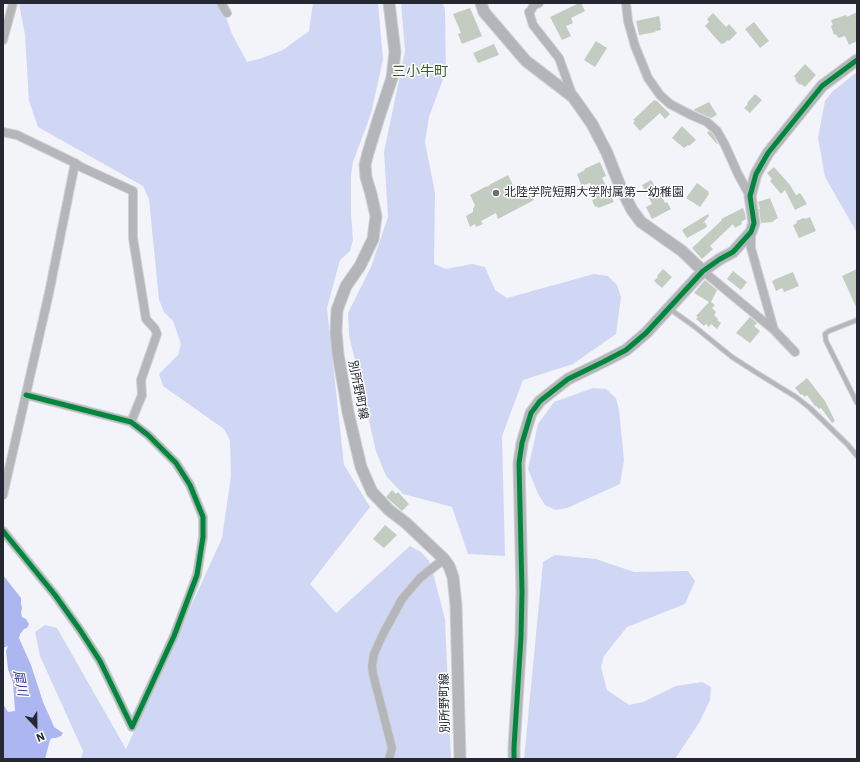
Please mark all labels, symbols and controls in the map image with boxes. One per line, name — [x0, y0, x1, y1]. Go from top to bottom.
district label: 三小牛町 — [392, 64, 448, 80]
place label: 北陸学院短期大学附属第一幼稚園 — [504, 186, 684, 200]
marker: 北陸学院短期大学附属第一幼稚園 — [491, 188, 501, 198]
street label: 別所野町線 — [345, 359, 371, 421]
water label: 犀川 — [10, 669, 30, 697]
street label: 別所野町線 — [437, 673, 453, 733]
north arrow — [16, 706, 56, 746]
text: N — [34, 729, 47, 745]

